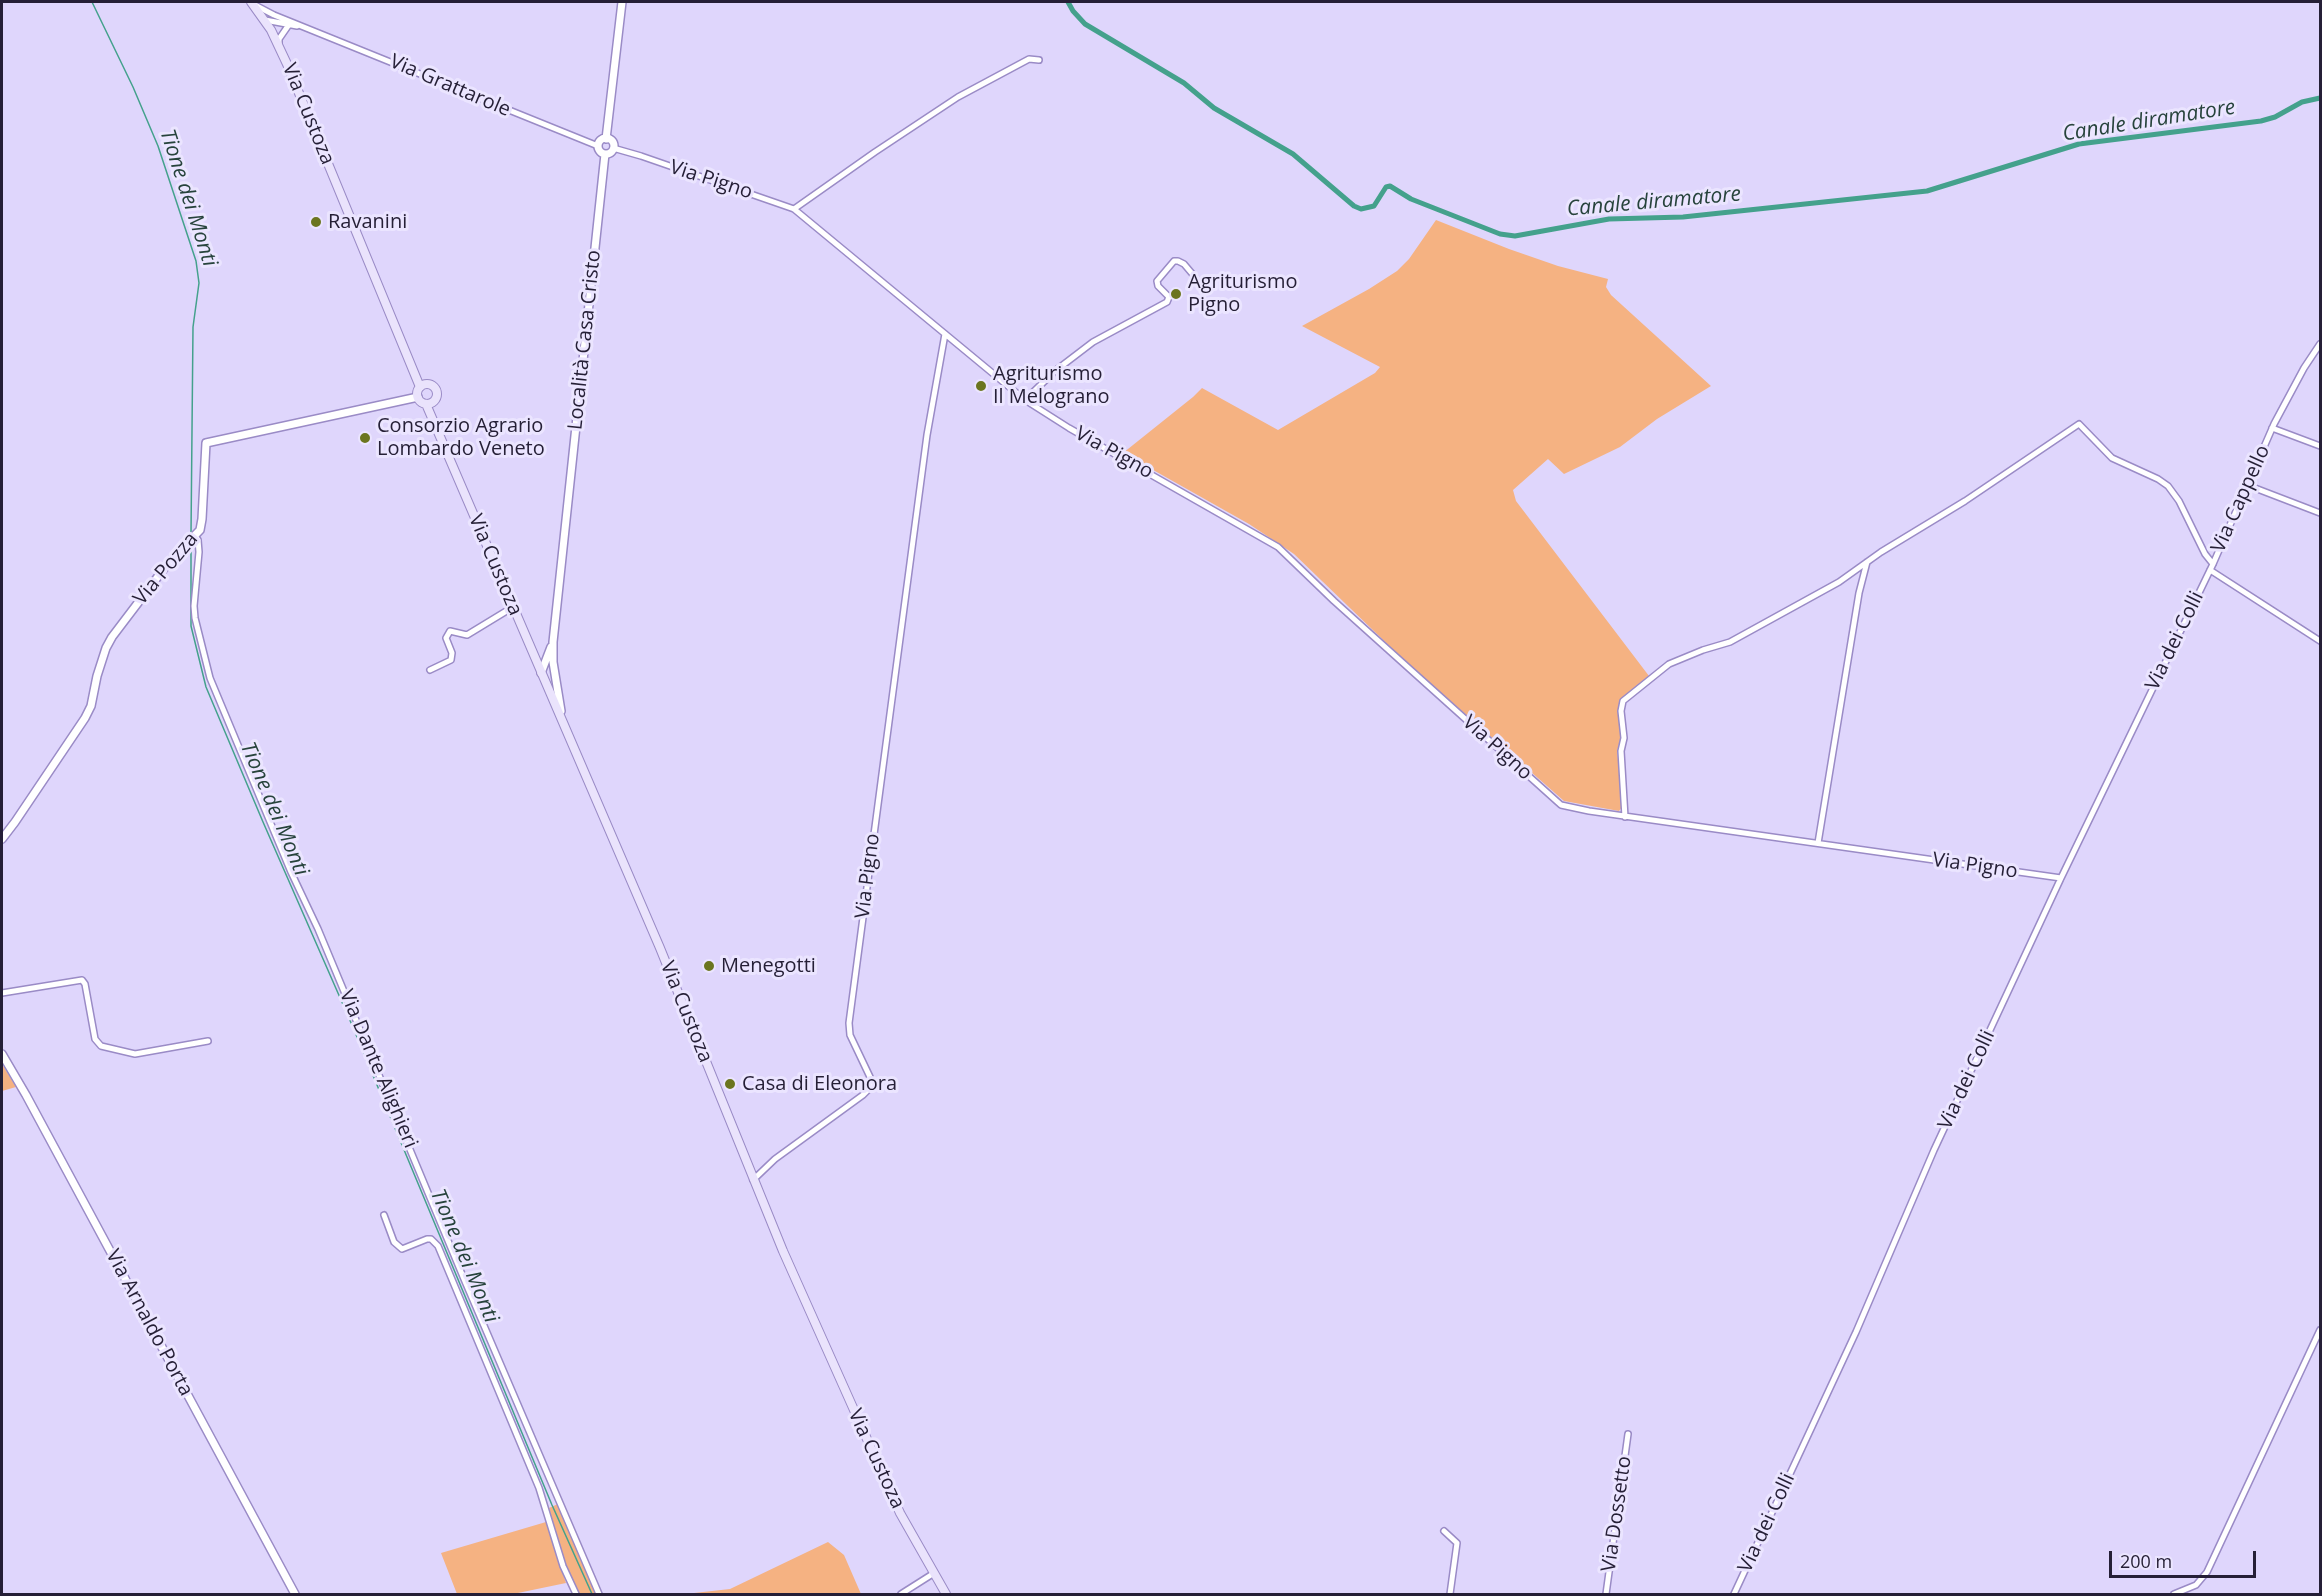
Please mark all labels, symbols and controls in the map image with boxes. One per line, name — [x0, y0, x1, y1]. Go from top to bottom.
street label: Via Grattarole — [386, 50, 514, 122]
street label: Via Custoza — [277, 60, 339, 168]
water label: Canale diramatore — [2061, 95, 2237, 147]
water label: Tione dei Monti — [154, 126, 222, 270]
street label: Via Pigno — [667, 155, 755, 205]
water label: Canale diramatore — [1566, 182, 1742, 222]
place label: Ravanini — [328, 210, 407, 234]
marker: Ravanini — [309, 215, 323, 229]
street label: Località Casa Cristo — [564, 249, 606, 431]
place label: Agriturismo Pigno — [1188, 270, 1297, 317]
marker: Agriturismo Pigno — [1169, 287, 1183, 301]
place label: Agriturismo Il Melograno — [993, 362, 1110, 409]
marker: Agriturismo Il Melograno — [974, 379, 988, 393]
place label: Consorzio Agrario Lombardo Veneto — [377, 414, 545, 461]
street label: Via Pigno — [1071, 422, 1157, 484]
marker: Consorzio Agrario Lombardo Veneto — [358, 431, 372, 445]
street label: Via Cappello — [2207, 442, 2275, 556]
street label: Via Custoza — [463, 511, 527, 619]
street label: Via Pozza — [129, 528, 203, 610]
street label: Via dei Colli — [2141, 588, 2209, 694]
street label: Via Pigno — [1457, 710, 1537, 786]
water label: Tione dei Monti — [235, 738, 313, 880]
street label: Via Pigno — [851, 832, 885, 920]
street label: Via Pigno — [1931, 848, 2019, 884]
place label: Menegotti — [721, 954, 816, 978]
street label: Via Custoza — [655, 958, 717, 1066]
marker: Menegotti — [702, 959, 716, 973]
street label: Via Dante Alighieri — [334, 986, 422, 1152]
street label: Via dei Colli — [1934, 1027, 2000, 1133]
place label: Casa di Eleonora — [742, 1072, 897, 1096]
marker: Casa di Eleonora — [723, 1077, 737, 1091]
water label: Tione dei Monti — [425, 1185, 503, 1327]
street label: Via Arnaldo Porta — [100, 1246, 198, 1400]
street label: Via Custoza — [842, 1405, 910, 1513]
street label: Via Dossetto — [1597, 1455, 1637, 1573]
street label: Via dei Colli — [1734, 1470, 1800, 1576]
scale bar — [2112, 1539, 2259, 1577]
text: 200 m — [2120, 1549, 2172, 1573]

